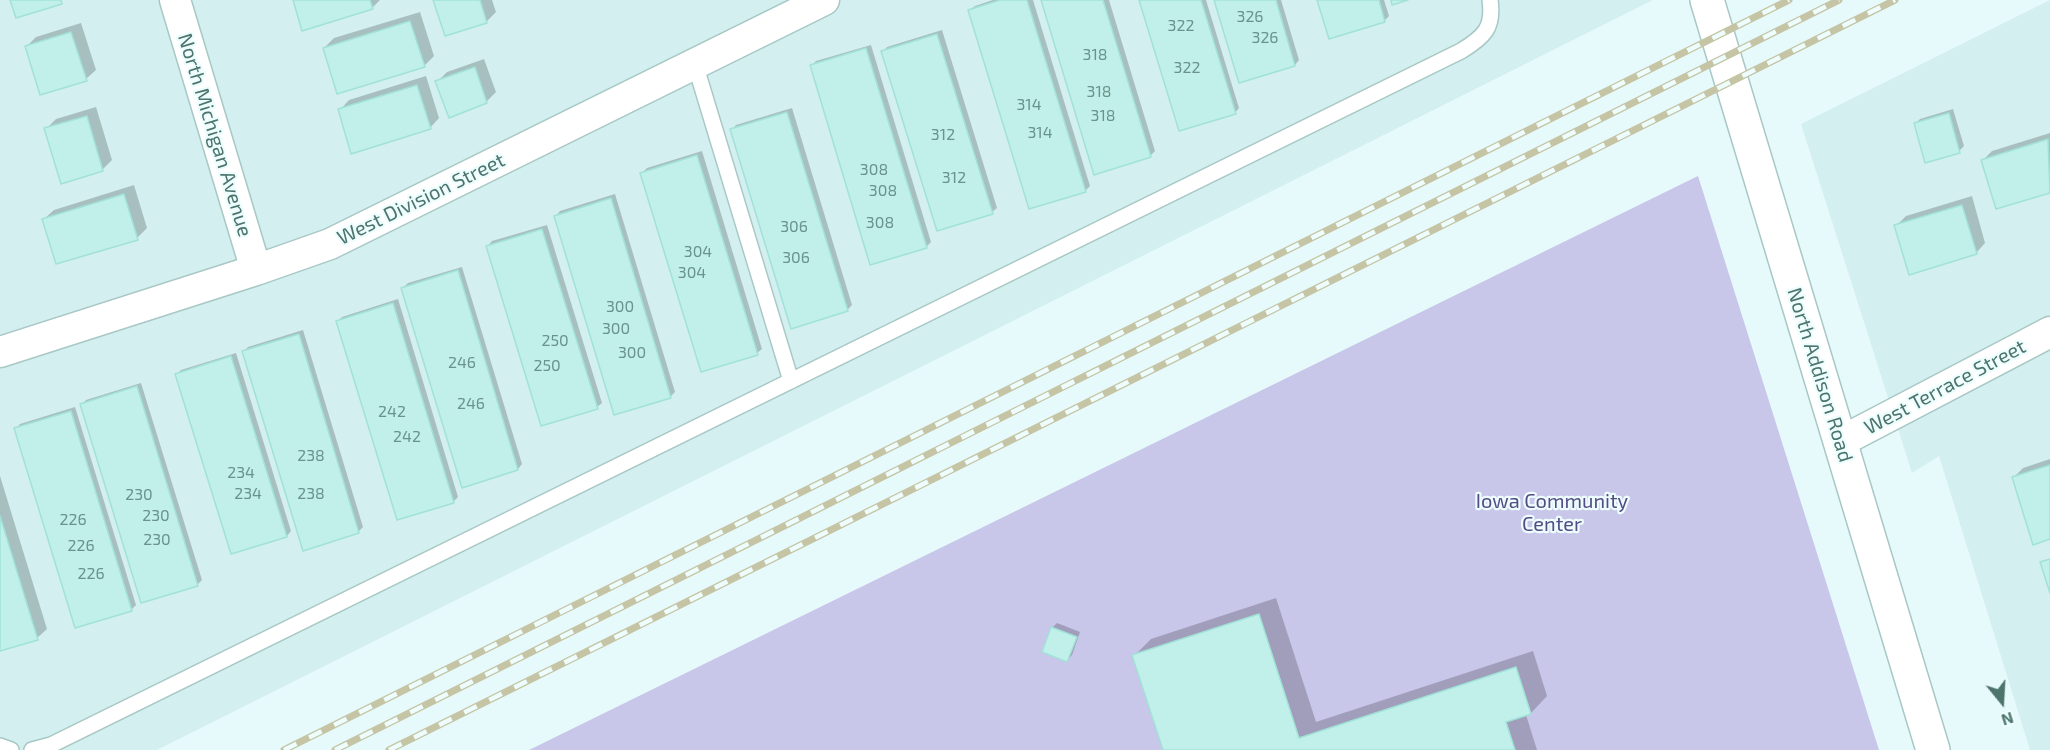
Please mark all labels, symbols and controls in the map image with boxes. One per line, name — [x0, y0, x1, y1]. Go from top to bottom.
house number: 326 — [1236, 7, 1264, 27]
house number: 322 — [1168, 16, 1194, 36]
house number: 326 — [1251, 28, 1279, 48]
street label: North Michigan Avenue — [173, 31, 257, 239]
house number: 318 — [1083, 45, 1107, 65]
house number: 322 — [1174, 58, 1200, 78]
house number: 318 — [1087, 82, 1111, 102]
house number: 314 — [1016, 95, 1042, 115]
house number: 318 — [1091, 106, 1115, 126]
house number: 314 — [1027, 123, 1053, 143]
house number: 312 — [931, 125, 955, 145]
street label: West Division Street — [333, 148, 509, 250]
house number: 308 — [860, 160, 888, 180]
house number: 312 — [942, 168, 966, 188]
house number: 308 — [869, 181, 897, 201]
house number: 308 — [866, 213, 894, 233]
house number: 306 — [780, 217, 808, 237]
house number: 304 — [684, 242, 712, 262]
house number: 306 — [782, 248, 810, 268]
house number: 304 — [678, 263, 706, 283]
street label: North Addison Road — [1782, 285, 1858, 465]
house number: 300 — [606, 297, 634, 317]
house number: 300 — [602, 319, 630, 339]
house number: 250 — [541, 331, 569, 351]
street label: West Terrace Street — [1860, 334, 2030, 440]
house number: 300 — [618, 343, 646, 363]
house number: 246 — [448, 353, 476, 373]
house number: 250 — [533, 356, 561, 376]
house number: 246 — [457, 394, 485, 414]
house number: 242 — [378, 402, 406, 422]
house number: 242 — [393, 427, 421, 447]
house number: 238 — [297, 446, 325, 466]
house number: 234 — [227, 463, 255, 483]
house number: 234 — [234, 484, 262, 504]
house number: 238 — [297, 484, 325, 504]
house number: 230 — [125, 485, 153, 505]
park label: Iowa Community Center — [1476, 489, 1628, 536]
house number: 230 — [142, 506, 170, 526]
house number: 226 — [59, 510, 87, 530]
house number: 230 — [143, 530, 171, 550]
house number: 226 — [67, 536, 95, 556]
house number: 226 — [77, 564, 105, 584]
north arrow — [1972, 672, 2032, 732]
text: N — [1999, 709, 2016, 730]

